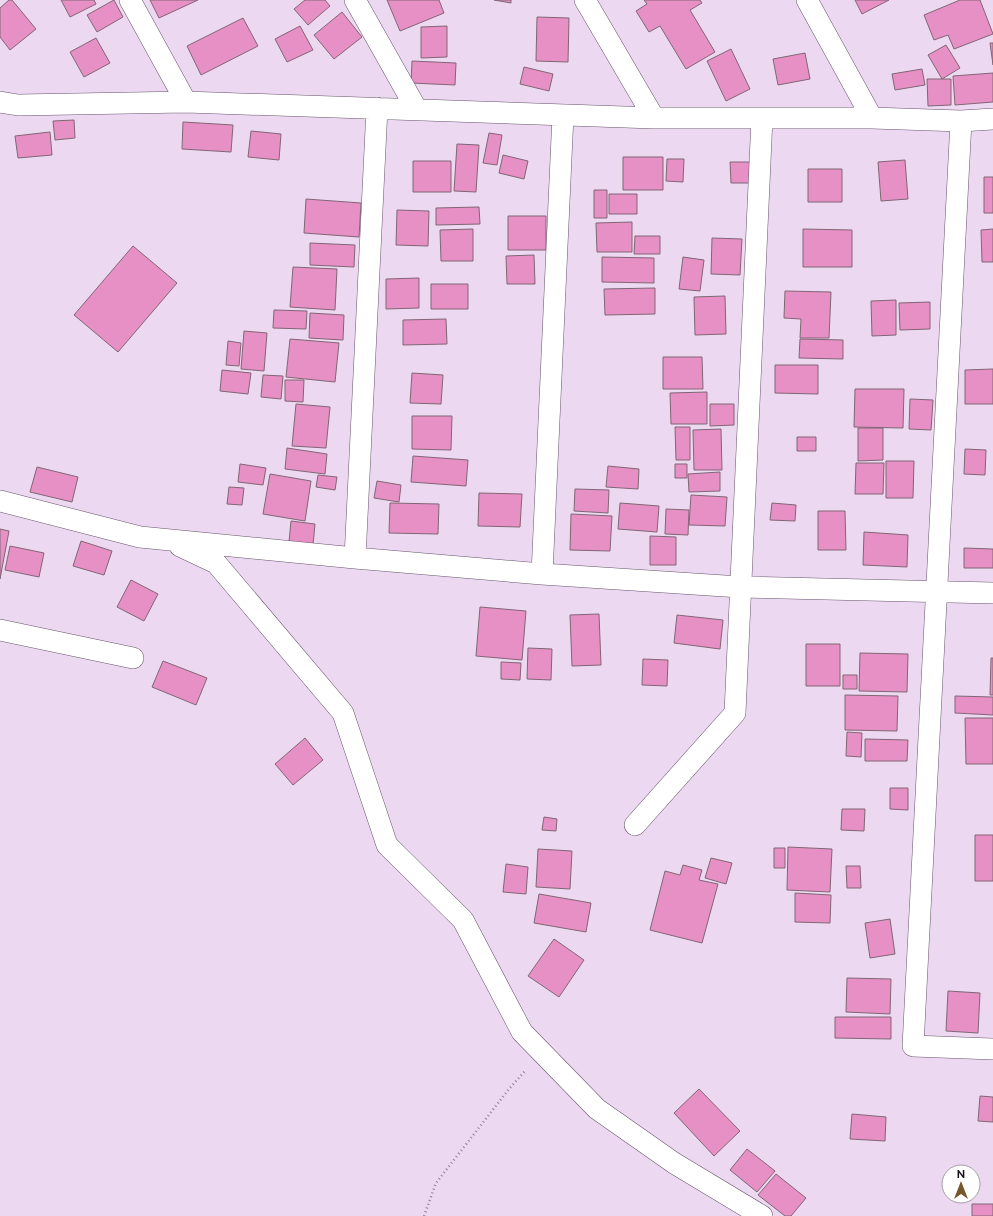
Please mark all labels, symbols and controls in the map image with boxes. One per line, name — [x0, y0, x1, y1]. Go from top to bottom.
north arrow — [941, 1164, 981, 1204]
text: N — [957, 1168, 965, 1181]

